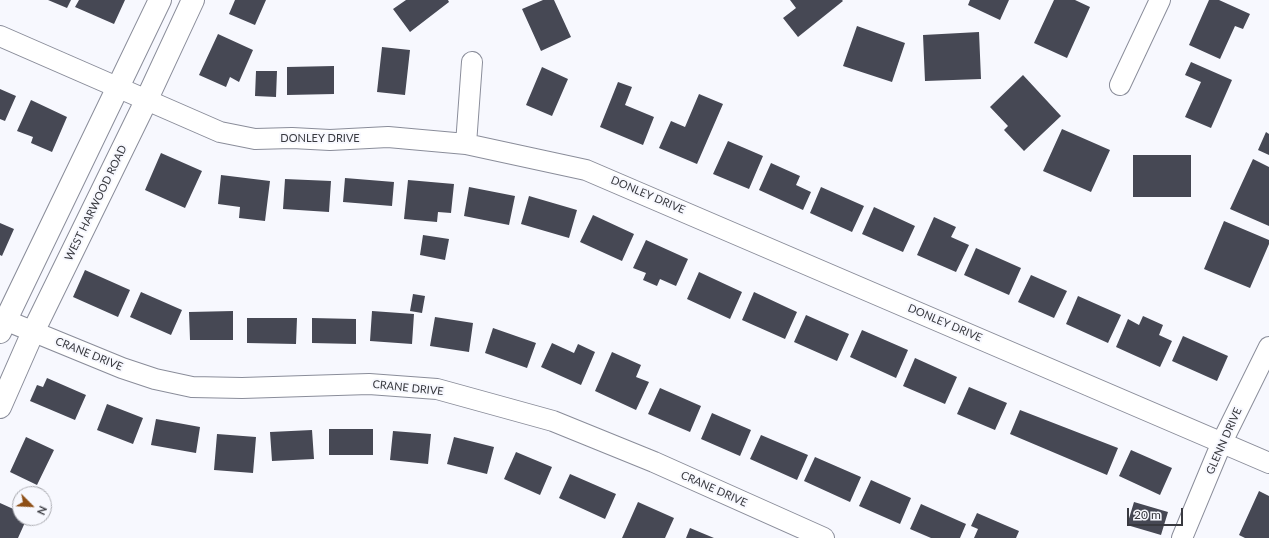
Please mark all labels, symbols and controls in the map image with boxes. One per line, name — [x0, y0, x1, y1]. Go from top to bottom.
street label: DONLEY DRIVE — [280, 131, 360, 145]
street label: WEST HARWOOD ROAD — [62, 143, 130, 263]
street label: DONLEY DRIVE — [609, 173, 687, 217]
street label: DONLEY DRIVE — [906, 301, 984, 345]
street label: CRANE DRIVE — [53, 335, 125, 373]
street label: CRANE DRIVE — [372, 378, 444, 398]
street label: GLENN DRIVE — [1203, 406, 1245, 476]
street label: CRANE DRIVE — [679, 468, 749, 510]
north arrow — [12, 486, 52, 526]
scale bar — [1129, 500, 1185, 526]
text: N — [35, 504, 50, 517]
text: 20 m — [1134, 507, 1161, 522]

